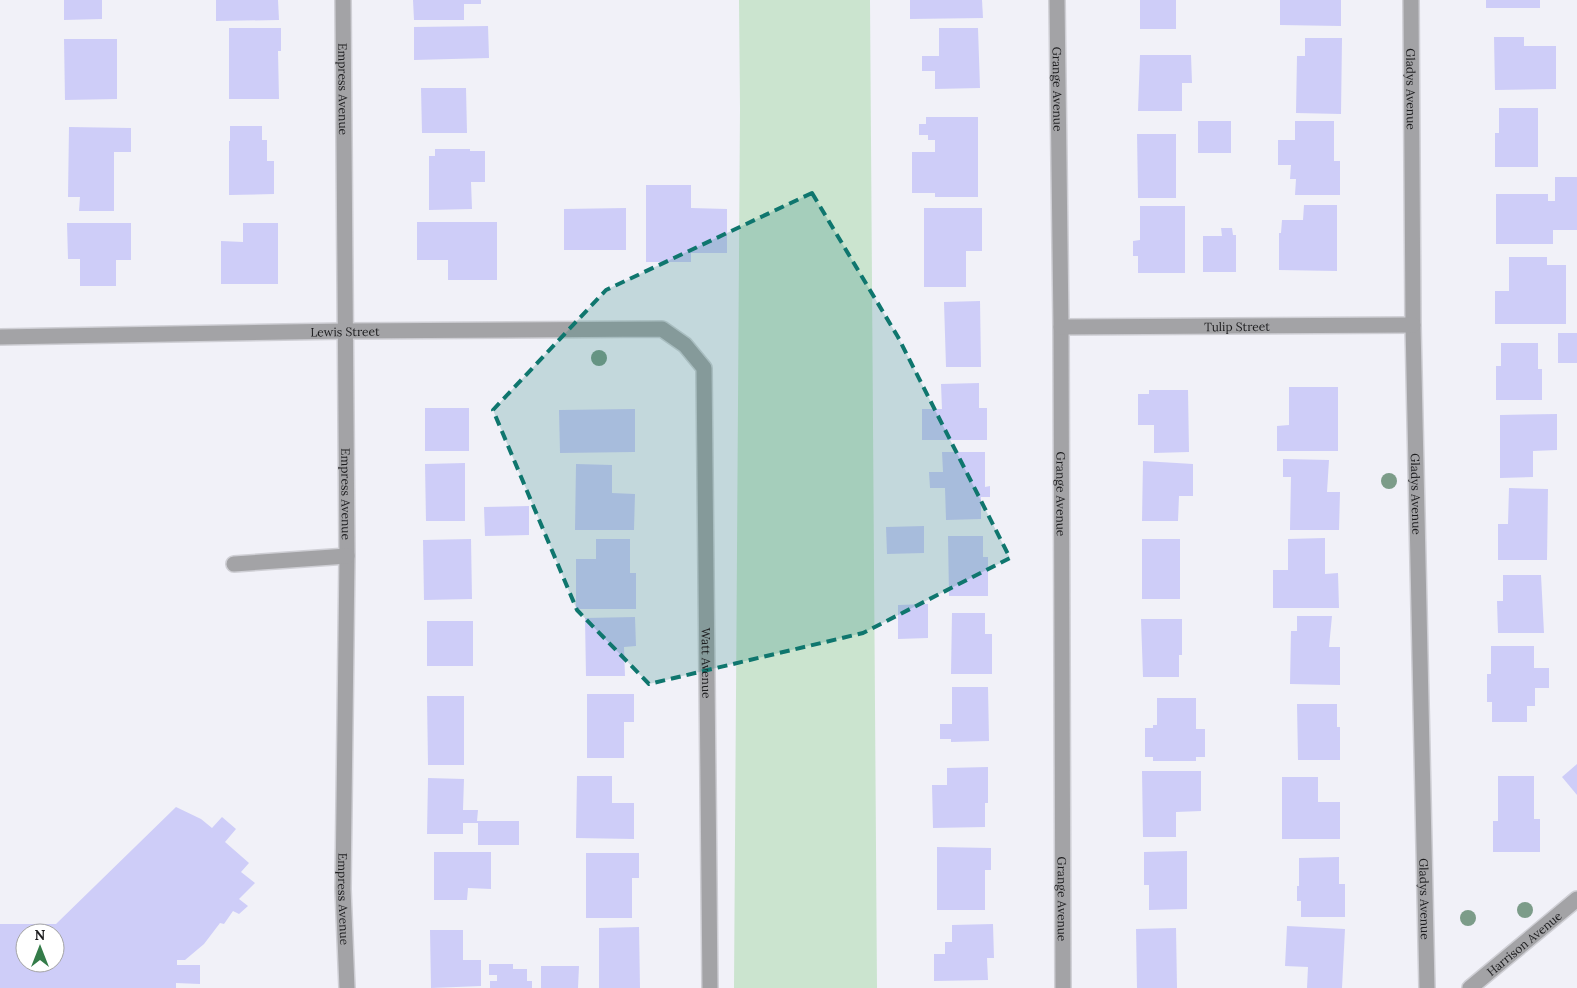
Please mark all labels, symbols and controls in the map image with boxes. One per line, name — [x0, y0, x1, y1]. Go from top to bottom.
street label: Empress Avenue — [336, 43, 351, 136]
street label: Grange Avenue — [1050, 46, 1066, 132]
street label: Gladys Avenue — [1404, 48, 1419, 130]
street label: Tulip Street — [1204, 318, 1270, 334]
street label: Lewis Street — [310, 323, 380, 339]
street label: Empress Avenue — [339, 448, 354, 541]
street label: Grange Avenue — [1054, 452, 1069, 537]
street label: Gladys Avenue — [1408, 453, 1425, 535]
street label: Watt Avenue — [699, 628, 715, 699]
street label: Empress Avenue — [335, 853, 353, 946]
street label: Grange Avenue — [1055, 857, 1070, 942]
street label: Gladys Avenue — [1417, 858, 1433, 940]
street label: Harrison Avenue — [1483, 907, 1565, 979]
north arrow — [15, 923, 65, 973]
text: N — [35, 926, 46, 944]

